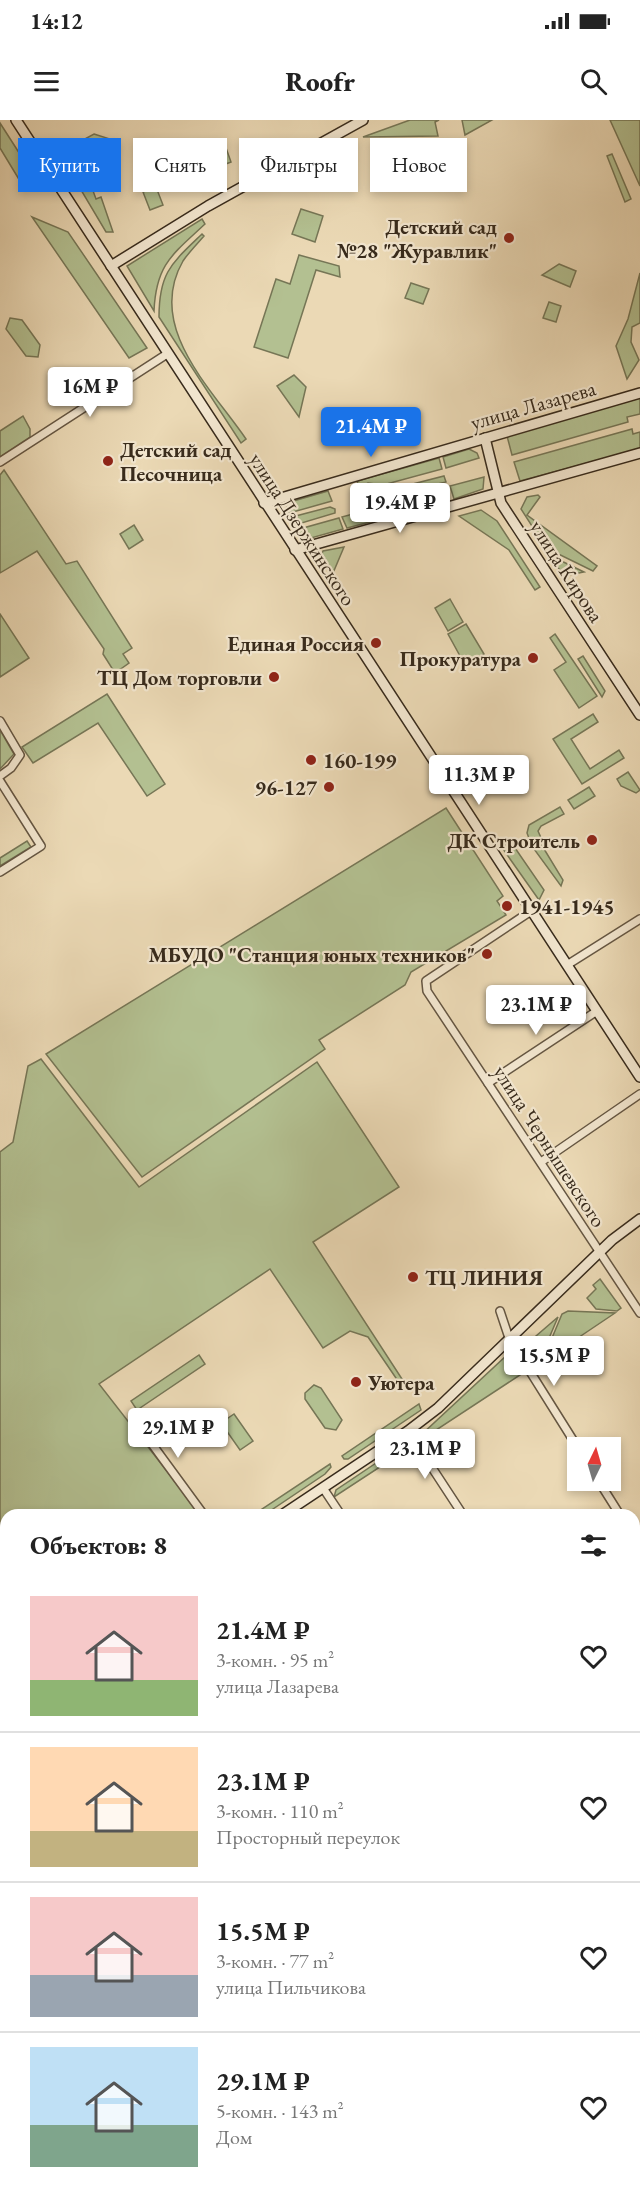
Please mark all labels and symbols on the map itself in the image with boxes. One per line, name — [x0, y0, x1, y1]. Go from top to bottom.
place label: Детский сад №28 "Журавлик" — [337, 213, 497, 264]
marker: Детский сад №28 "Журавлик" — [502, 231, 516, 245]
pin: 16M ₽ — [48, 367, 132, 418]
street label: улица Лазарева — [467, 374, 599, 436]
pin: 21.4M ₽ — [316, 407, 426, 458]
place label: Детский сад Песочница — [120, 436, 232, 487]
street label: улица Дзержинского — [243, 447, 363, 611]
marker: Детский сад Песочница — [101, 454, 115, 468]
pin: 19.4M ₽ — [345, 483, 455, 534]
street label: улица Кирова — [524, 515, 610, 628]
place label: Единая Россия — [228, 630, 364, 657]
marker: Единая Россия — [369, 636, 383, 650]
place label: Прокуратура — [400, 645, 522, 672]
marker: Прокуратура — [526, 651, 540, 665]
place label: ТЦ Дом торговли — [97, 664, 262, 691]
marker: ТЦ Дом торговли — [267, 670, 281, 684]
place label: 160-199 — [323, 747, 396, 774]
marker: 160-199 — [304, 753, 318, 767]
pin: 11.3M ₽ — [424, 755, 534, 806]
place label: 96-127 — [255, 774, 318, 801]
marker: 96-127 — [322, 780, 336, 794]
place label: ДК Строитель — [447, 827, 580, 854]
marker: ДК Строитель — [585, 833, 599, 847]
place label: 1941-1945 — [519, 893, 615, 920]
marker: 1941-1945 — [500, 899, 514, 913]
place label: МБУДО "Станция юных техников" — [148, 941, 475, 968]
marker: МБУДО "Станция юных техников" — [480, 947, 494, 961]
pin: 23.1M ₽ — [481, 985, 591, 1036]
street label: улица Чернышевского — [487, 1060, 613, 1232]
place label: ТЦ ЛИНИЯ — [425, 1264, 543, 1291]
marker: ТЦ ЛИНИЯ — [406, 1270, 420, 1284]
pin: 15.5M ₽ — [499, 1336, 609, 1387]
place label: Уютера — [367, 1369, 435, 1396]
marker: Уютера — [349, 1375, 363, 1389]
pin: 29.1M ₽ — [123, 1408, 233, 1459]
pin: 23.1M ₽ — [370, 1429, 480, 1480]
north arrow — [567, 1437, 621, 1491]

